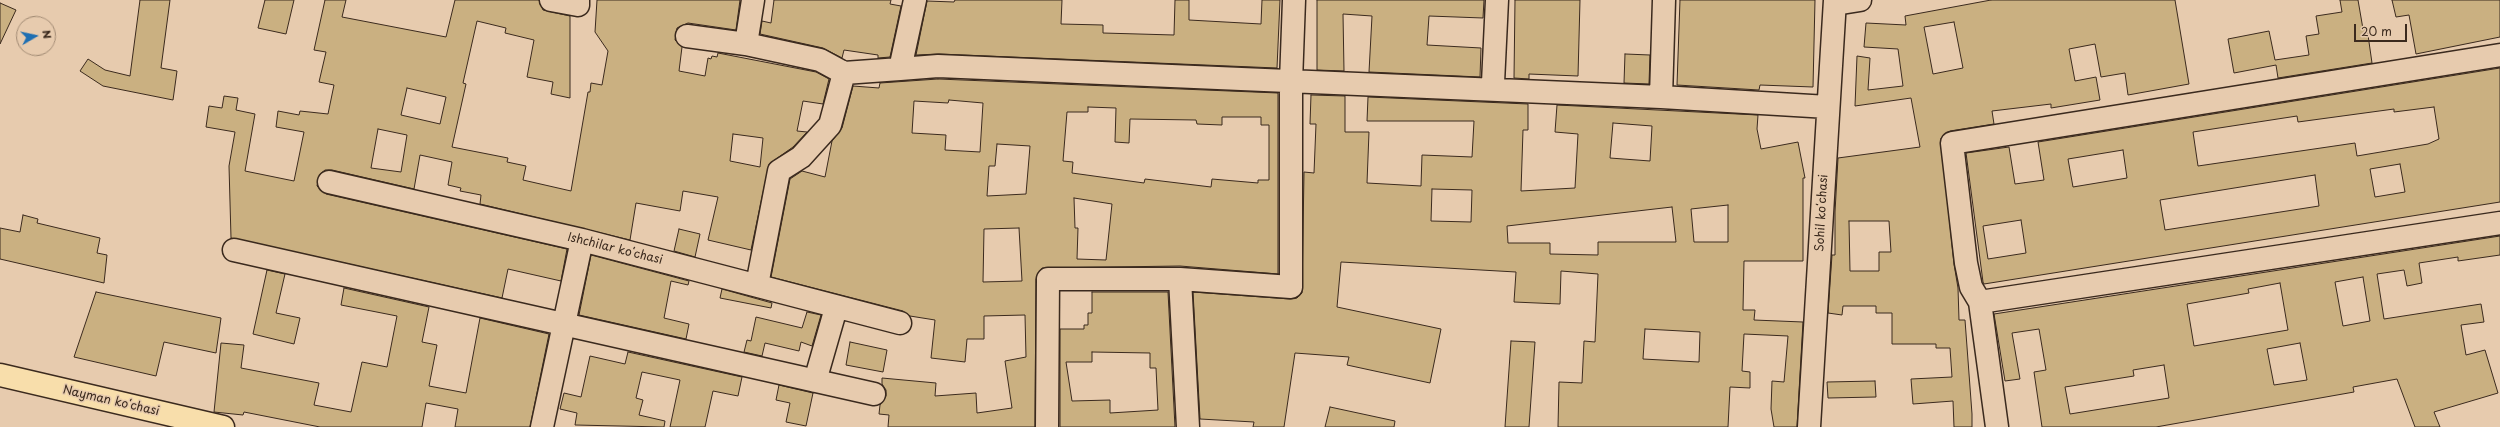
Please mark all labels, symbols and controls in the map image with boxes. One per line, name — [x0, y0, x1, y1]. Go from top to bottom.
north arrow — [16, 16, 56, 56]
scale bar — [2356, 16, 2409, 42]
text: 20 m — [2361, 22, 2392, 40]
text: N — [38, 29, 56, 40]
street label: Sohil koʻchasi — [1813, 174, 1831, 252]
street label: Ishchilar koʻchasi — [566, 230, 664, 268]
street label: Nayman koʻchasi — [61, 383, 161, 419]

